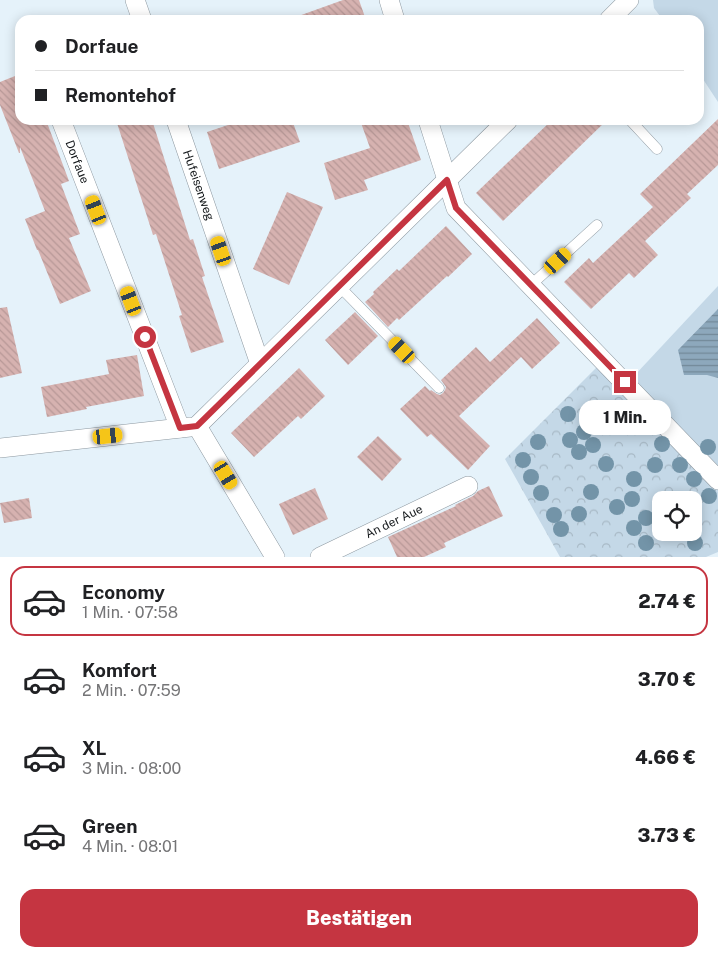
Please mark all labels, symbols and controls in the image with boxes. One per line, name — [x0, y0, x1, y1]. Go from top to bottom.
text: Dorfaue — [65, 35, 139, 57]
text: Remontehof — [65, 84, 176, 106]
street label: Dorfaue — [63, 138, 92, 186]
street label: Hufeisenweg — [180, 148, 217, 222]
car — [83, 193, 108, 227]
car — [209, 234, 232, 268]
car — [541, 245, 574, 277]
car — [118, 284, 143, 318]
route start — [134, 326, 156, 348]
car — [386, 334, 417, 366]
route end — [614, 371, 636, 393]
callout: 1 Min. — [579, 400, 671, 434]
text: 1 Min. — [603, 408, 647, 427]
car — [92, 427, 123, 445]
car — [211, 458, 240, 492]
map controls — [652, 491, 702, 541]
button: locate — [652, 491, 702, 541]
street label: An der Aue — [363, 502, 425, 541]
icon: car — [22, 579, 67, 624]
text: Economy — [82, 581, 165, 603]
text: 2.74 € — [638, 590, 696, 612]
text: 1 Min. · 07:58 — [82, 603, 178, 622]
icon: car — [22, 657, 67, 702]
text: Komfort — [82, 659, 157, 681]
text: 3.70 € — [638, 668, 696, 690]
text: 2 Min. · 07:59 — [82, 681, 181, 700]
icon: car — [22, 735, 67, 780]
text: XL — [82, 737, 107, 759]
text: 4.66 € — [635, 746, 696, 768]
text: 3 Min. · 08:00 — [82, 759, 181, 778]
icon: car — [22, 813, 67, 858]
text: Green — [82, 815, 137, 837]
text: 3.73 € — [637, 824, 696, 846]
text: 4 Min. · 08:01 — [82, 837, 178, 856]
button: Bestätigen — [20, 889, 698, 947]

